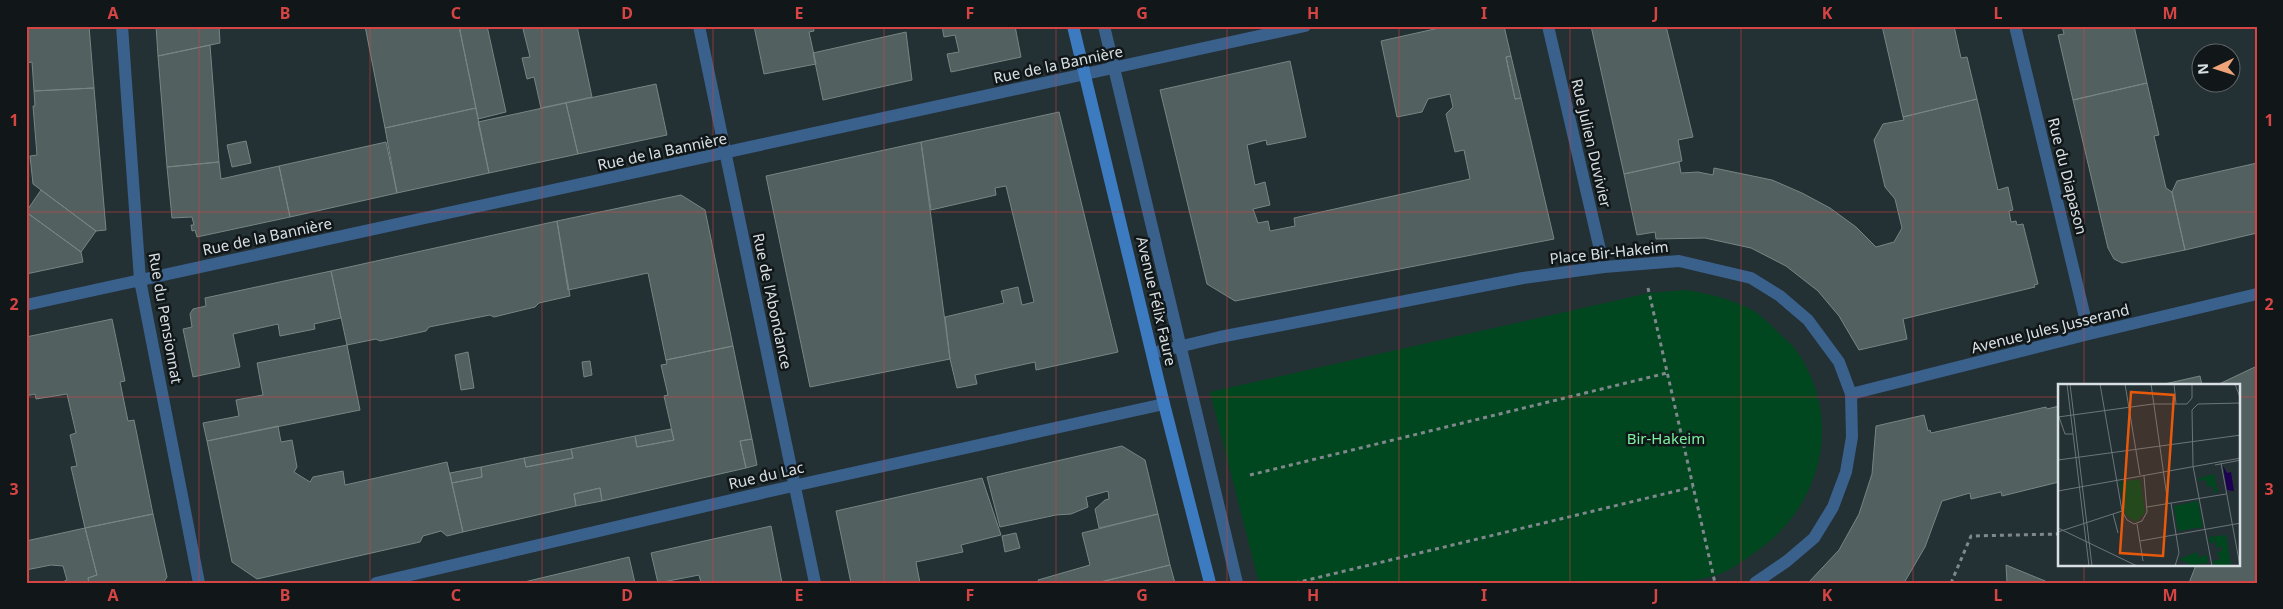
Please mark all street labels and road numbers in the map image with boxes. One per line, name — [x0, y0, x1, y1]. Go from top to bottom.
street label: Rue de la Bannière — [991, 40, 1125, 88]
street label: Rue Julien Duvivier — [1567, 77, 1617, 209]
street label: Rue du Diapason — [2044, 115, 2092, 237]
street label: Rue de la Bannière — [595, 127, 729, 175]
street label: Rue de la Bannière — [200, 212, 334, 260]
street label: Rue de l'Abondance — [749, 231, 797, 371]
street label: Avenue Félix Faure — [1132, 234, 1182, 368]
street label: Place Bir-Hakeim — [1549, 236, 1669, 268]
street label: Rue du Pensionnat — [145, 251, 187, 386]
street label: Avenue Jules Jusserand — [1969, 299, 2131, 357]
street label: Rue du Lac — [726, 457, 806, 493]

